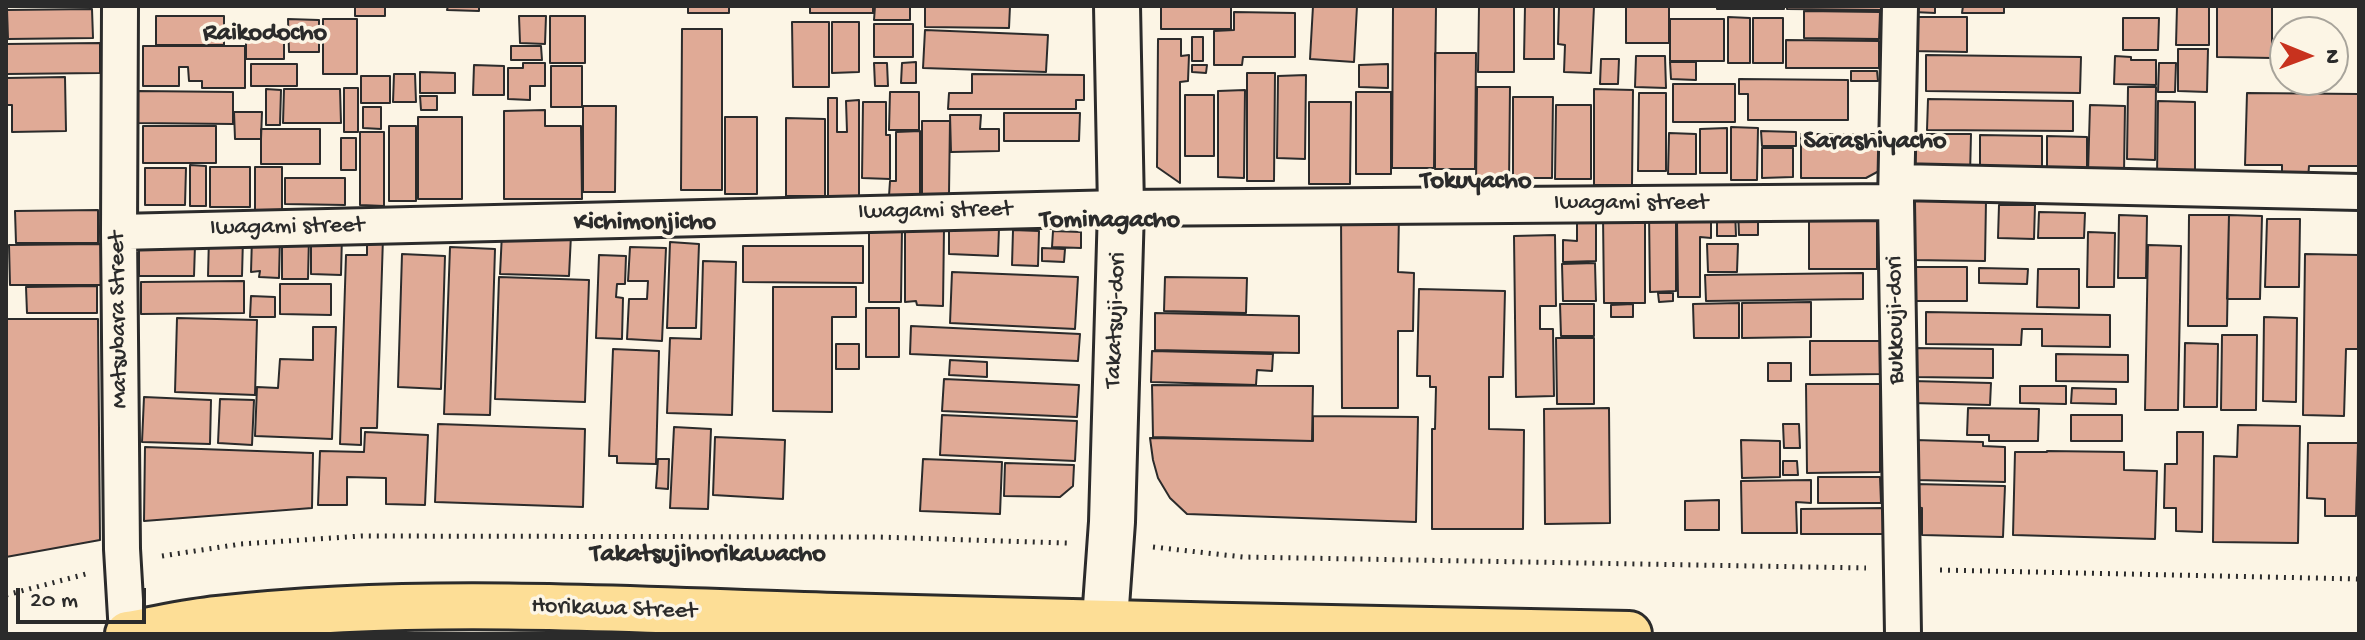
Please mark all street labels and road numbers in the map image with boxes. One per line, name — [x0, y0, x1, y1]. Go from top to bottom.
street label: Iwagami street — [1554, 190, 1708, 218]
street label: Iwagami street — [858, 196, 1012, 228]
street label: Iwagami street — [210, 212, 364, 244]
street label: Matsubara Street — [104, 231, 136, 409]
street label: Takatsuji-dori — [1100, 251, 1134, 389]
street label: Bukkouji-dori — [1881, 255, 1913, 385]
street label: Horikawa Street — [531, 593, 697, 627]

